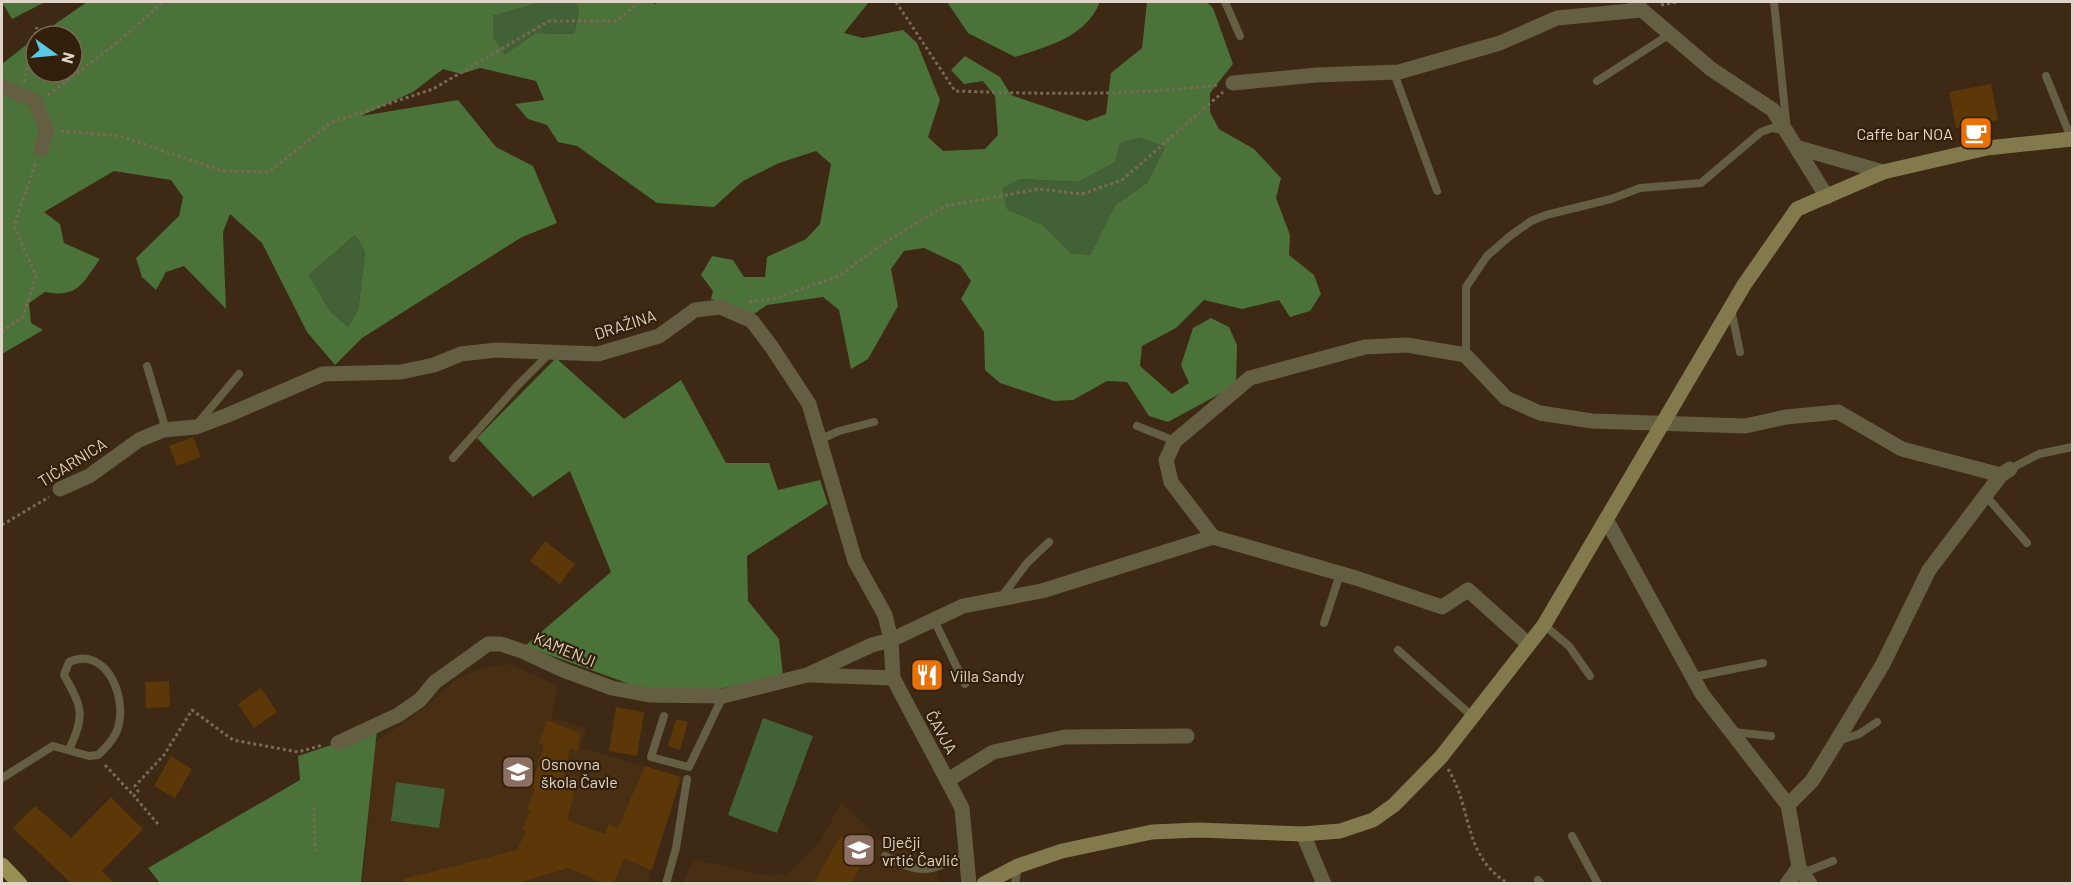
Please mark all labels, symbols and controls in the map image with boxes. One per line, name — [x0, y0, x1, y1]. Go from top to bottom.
north arrow — [24, 24, 84, 84]
text: N — [58, 50, 80, 66]
cafe icon: Caffe bar NOA — [1958, 115, 1994, 151]
place label: Caffe bar NOA — [1857, 124, 1953, 143]
street label: DRAŽINA — [592, 305, 659, 343]
street label: TIĆARNICA — [34, 433, 110, 490]
street label: KAMENJI — [531, 628, 599, 670]
restaurant icon: Villa Sandy — [909, 657, 945, 693]
place label: Villa Sandy — [950, 666, 1025, 685]
street label: ČAVJA — [922, 707, 962, 757]
school or university icon: Osnovna škola Čavle — [500, 754, 536, 790]
place label: Osnovna škola Čavle — [541, 754, 618, 791]
school or university icon: Dječji vrtić Čavlić — [841, 832, 877, 868]
place label: Dječji vrtić Čavlić — [882, 832, 958, 869]

